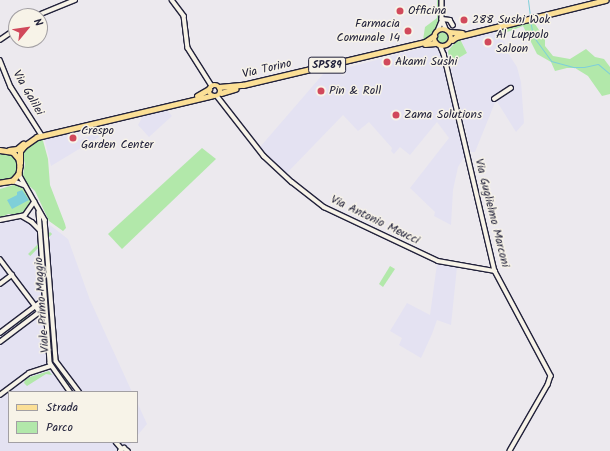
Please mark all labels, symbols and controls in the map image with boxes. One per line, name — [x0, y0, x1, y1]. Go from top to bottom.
place label: Officina — [408, 4, 446, 18]
marker: Officina — [395, 6, 405, 16]
north arrow — [8, 8, 48, 48]
place label: 288 Sushi Wok — [472, 13, 550, 27]
text: N — [28, 15, 47, 30]
marker: 288 Sushi Wok — [459, 15, 469, 25]
place label: Farmacia Comunale 14 — [336, 17, 400, 45]
marker: Farmacia Comunale 14 — [403, 26, 413, 36]
place label: Al Luppolo Saloon — [496, 28, 549, 56]
marker: Al Luppolo Saloon — [483, 37, 493, 47]
place label: Akami Sushi — [395, 55, 457, 69]
street label: Via Torino — [241, 56, 293, 82]
road number: SP589 — [308, 56, 346, 74]
marker: Akami Sushi — [382, 57, 392, 67]
street label: Via Galilei — [9, 68, 47, 118]
place label: Pin & Roll — [329, 84, 381, 98]
marker: Pin & Roll — [316, 86, 326, 96]
place label: Zama Solutions — [404, 108, 482, 122]
marker: Zama Solutions — [391, 110, 401, 120]
place label: Crespo Garden Center — [81, 124, 154, 152]
marker: Crespo Garden Center — [68, 133, 78, 143]
street label: Via Guglielmo Marconi — [472, 157, 512, 269]
street label: Via Antonio Meucci — [328, 192, 422, 248]
street label: Viale Primo Maggio — [31, 257, 53, 353]
legend — [8, 391, 138, 443]
text: Strada — [46, 398, 78, 417]
text: Parco — [46, 418, 73, 437]

